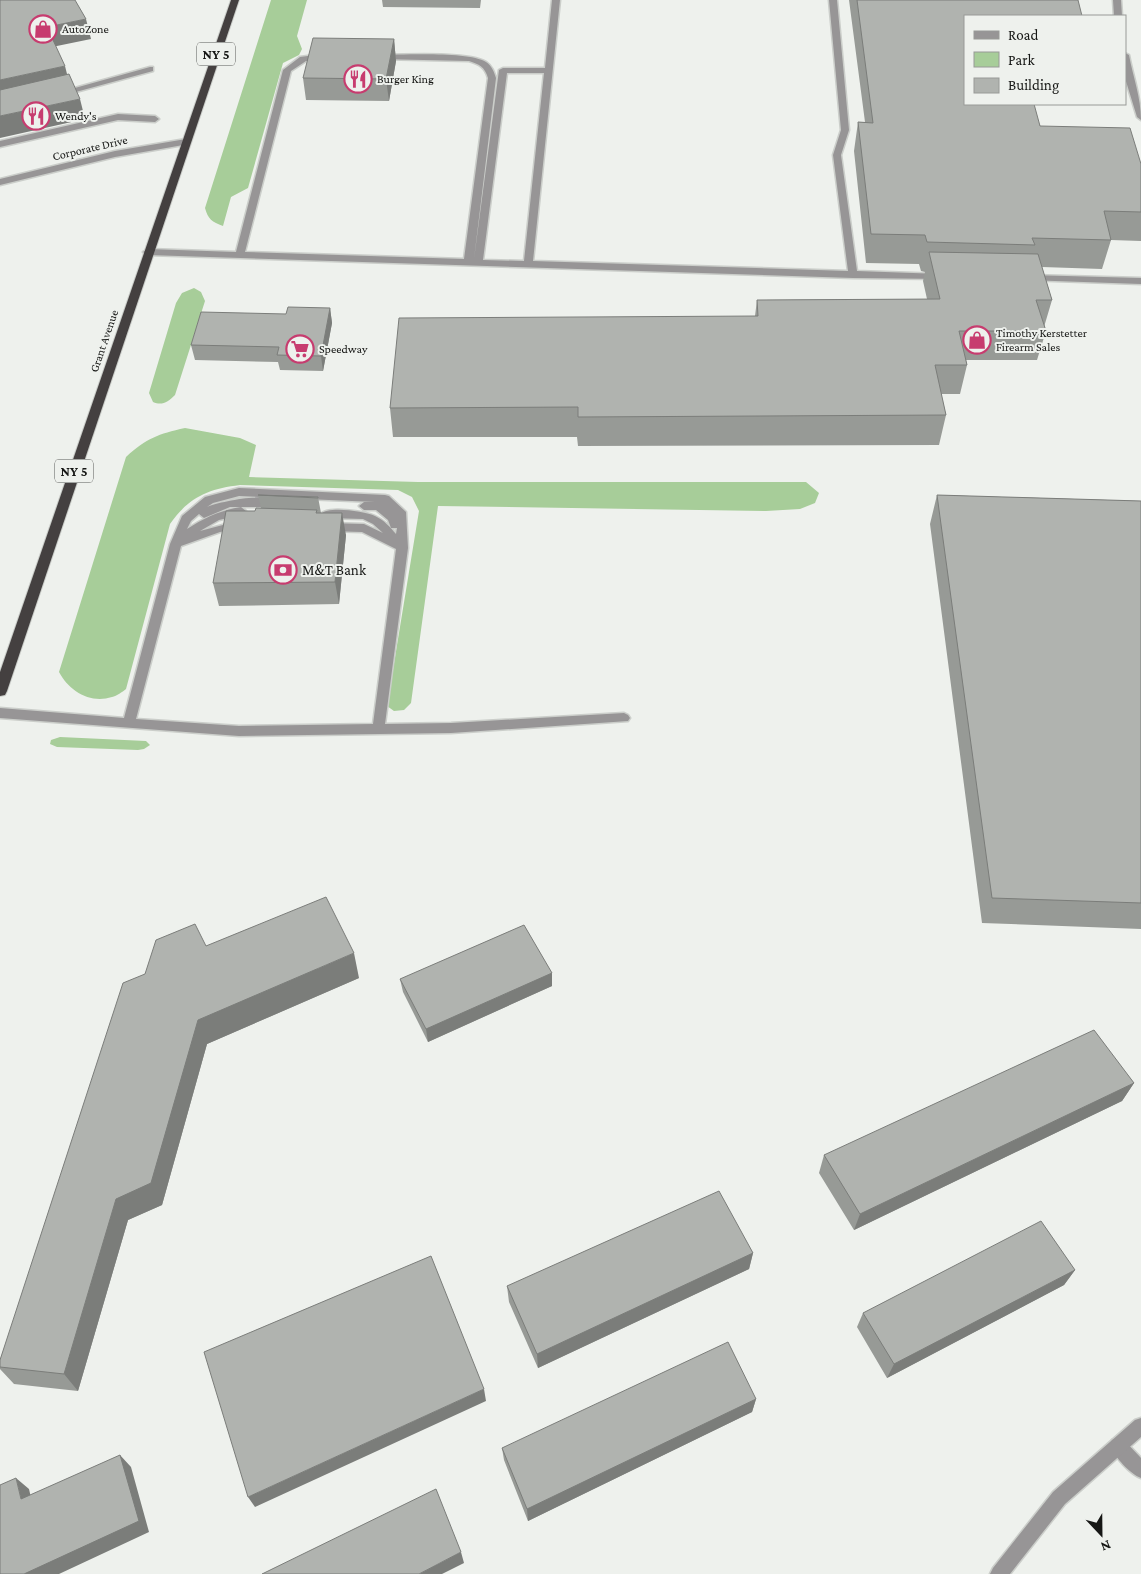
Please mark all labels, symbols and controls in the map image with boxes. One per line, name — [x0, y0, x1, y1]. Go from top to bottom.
shop icon: AutoZone — [28, 14, 58, 44]
legend — [964, 15, 1126, 105]
place label: AutoZone — [62, 22, 109, 36]
text: Road — [1008, 27, 1039, 43]
road number: NY 5 — [197, 42, 235, 66]
text: Park — [1008, 52, 1035, 68]
restaurant icon: Burger King — [343, 64, 373, 94]
place label: Burger King — [377, 72, 434, 86]
text: Building — [1008, 77, 1059, 94]
restaurant icon: Wendy's — [21, 101, 51, 131]
place label: Wendy's — [55, 109, 97, 123]
street label: Corporate Drive — [51, 133, 129, 163]
street label: Grant Avenue — [87, 308, 121, 374]
shop icon: Timothy Kerstetter Firearm Sales — [962, 325, 992, 355]
place label: Timothy Kerstetter Firearm Sales — [996, 326, 1088, 354]
supermarket icon: Speedway — [285, 334, 315, 364]
place label: Speedway — [319, 342, 368, 356]
road number: NY 5 — [55, 460, 93, 482]
bank icon: M&T Bank — [268, 555, 298, 585]
place label: M&T Bank — [302, 562, 367, 578]
north arrow — [1076, 1509, 1126, 1559]
text: N — [1098, 1537, 1113, 1555]

